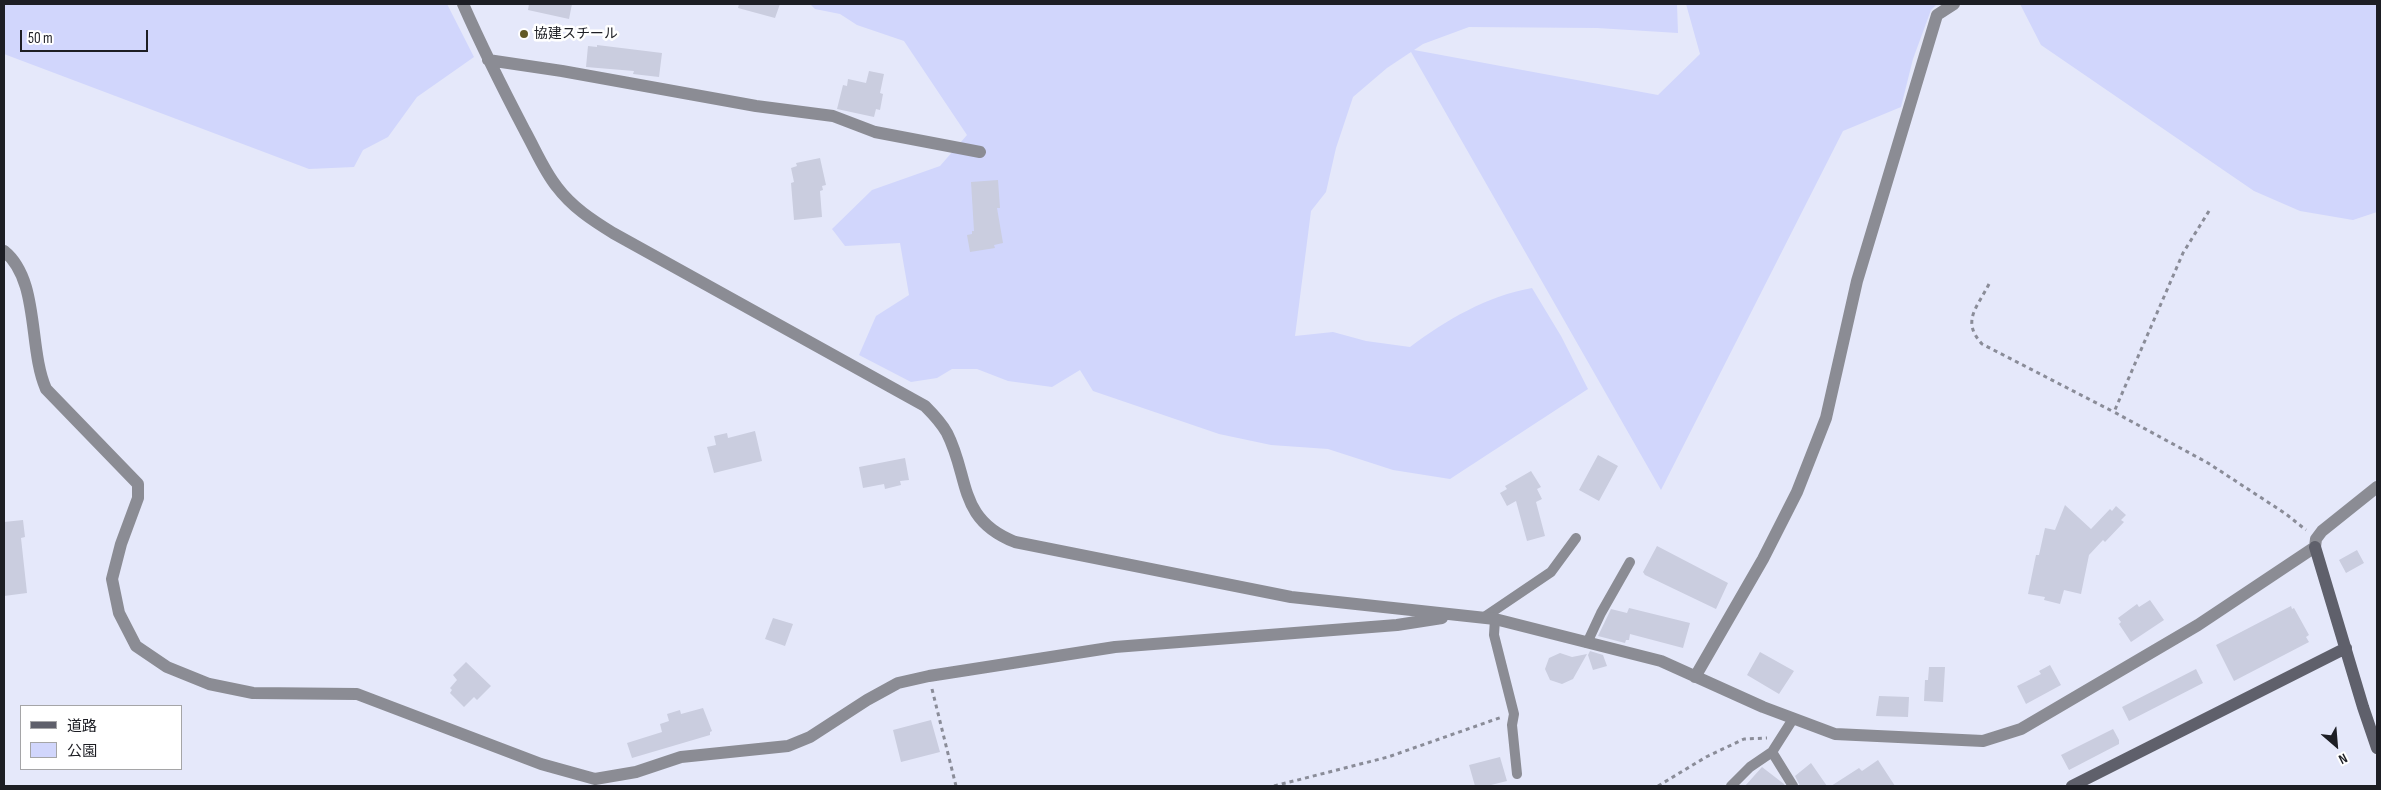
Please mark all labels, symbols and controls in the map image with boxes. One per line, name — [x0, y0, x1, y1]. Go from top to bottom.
scale bar — [22, 20, 150, 52]
place label: 協建スチール — [534, 26, 618, 42]
marker: 協建スチール — [518, 28, 530, 40]
text: 50 m — [28, 29, 53, 48]
legend — [20, 705, 182, 770]
text: 道路 — [67, 717, 97, 736]
north arrow — [2311, 720, 2361, 770]
text: 公園 — [67, 742, 97, 761]
text: N — [2336, 750, 2350, 768]

